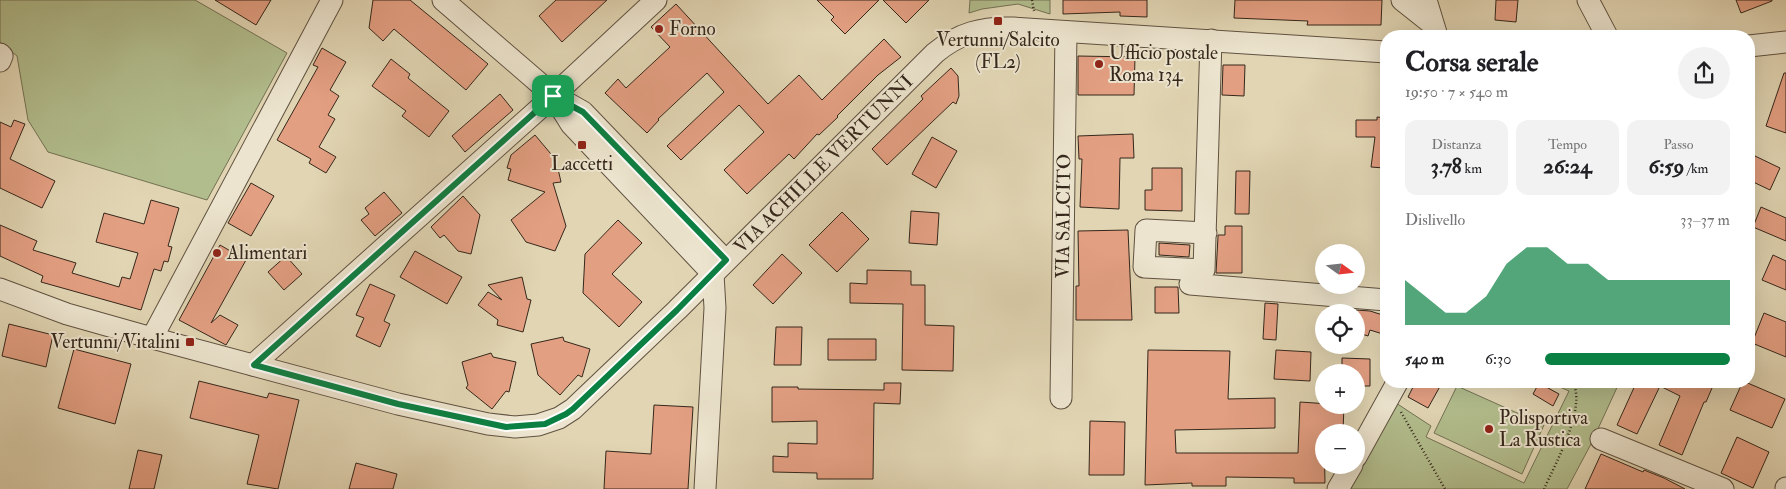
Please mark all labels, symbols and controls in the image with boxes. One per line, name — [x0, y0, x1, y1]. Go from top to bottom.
marker: Vertunni/Salcito (FL2) — [992, 15, 1004, 27]
place label: Forno — [669, 17, 716, 41]
marker: Forno — [653, 23, 665, 35]
place label: Vertunni/Salcito (FL2) — [936, 28, 1060, 74]
place label: Ufficio postale Roma 134 — [1109, 41, 1218, 87]
text: Corsa serale — [1405, 45, 1538, 80]
button: share — [1678, 47, 1730, 99]
marker: Ufficio postale Roma 134 — [1093, 58, 1105, 70]
street label: VIA ACHILLE VERTUNNI — [729, 70, 918, 259]
pin — [532, 75, 574, 117]
icon: arrive — [539, 82, 567, 110]
text: 19:50 · 7 × 540 m — [1405, 82, 1508, 102]
text: Distanza — [1432, 136, 1481, 153]
text: Tempo — [1548, 136, 1587, 153]
text: Passo — [1664, 136, 1693, 153]
marker: Laccetti — [576, 139, 588, 151]
place label: Laccetti — [551, 152, 613, 176]
street label: VIA SALCITO — [1051, 153, 1076, 279]
text: 3.78 — [1431, 153, 1462, 180]
text: 26:24 — [1543, 153, 1592, 180]
text: 6:59 — [1649, 153, 1684, 180]
text: km — [1462, 160, 1482, 177]
text: /km — [1684, 160, 1708, 177]
text: Dislivello — [1405, 210, 1465, 230]
text: 33–37 m — [1680, 210, 1730, 230]
place label: Alimentari — [226, 241, 307, 265]
north arrow — [1315, 244, 1365, 294]
map controls — [1315, 244, 1365, 474]
marker: Alimentari — [211, 247, 223, 259]
button: locate — [1315, 304, 1365, 354]
place label: Vertunni/Vitalini — [50, 330, 180, 354]
marker: Vertunni/Vitalini — [184, 336, 196, 348]
text: 540 m — [1405, 349, 1444, 369]
text: 6:30 — [1485, 349, 1511, 369]
button: + — [1315, 364, 1365, 414]
place label: Polisportiva La Rustica — [1499, 406, 1588, 452]
marker: Polisportiva La Rustica — [1483, 423, 1495, 435]
button: − — [1315, 424, 1365, 474]

